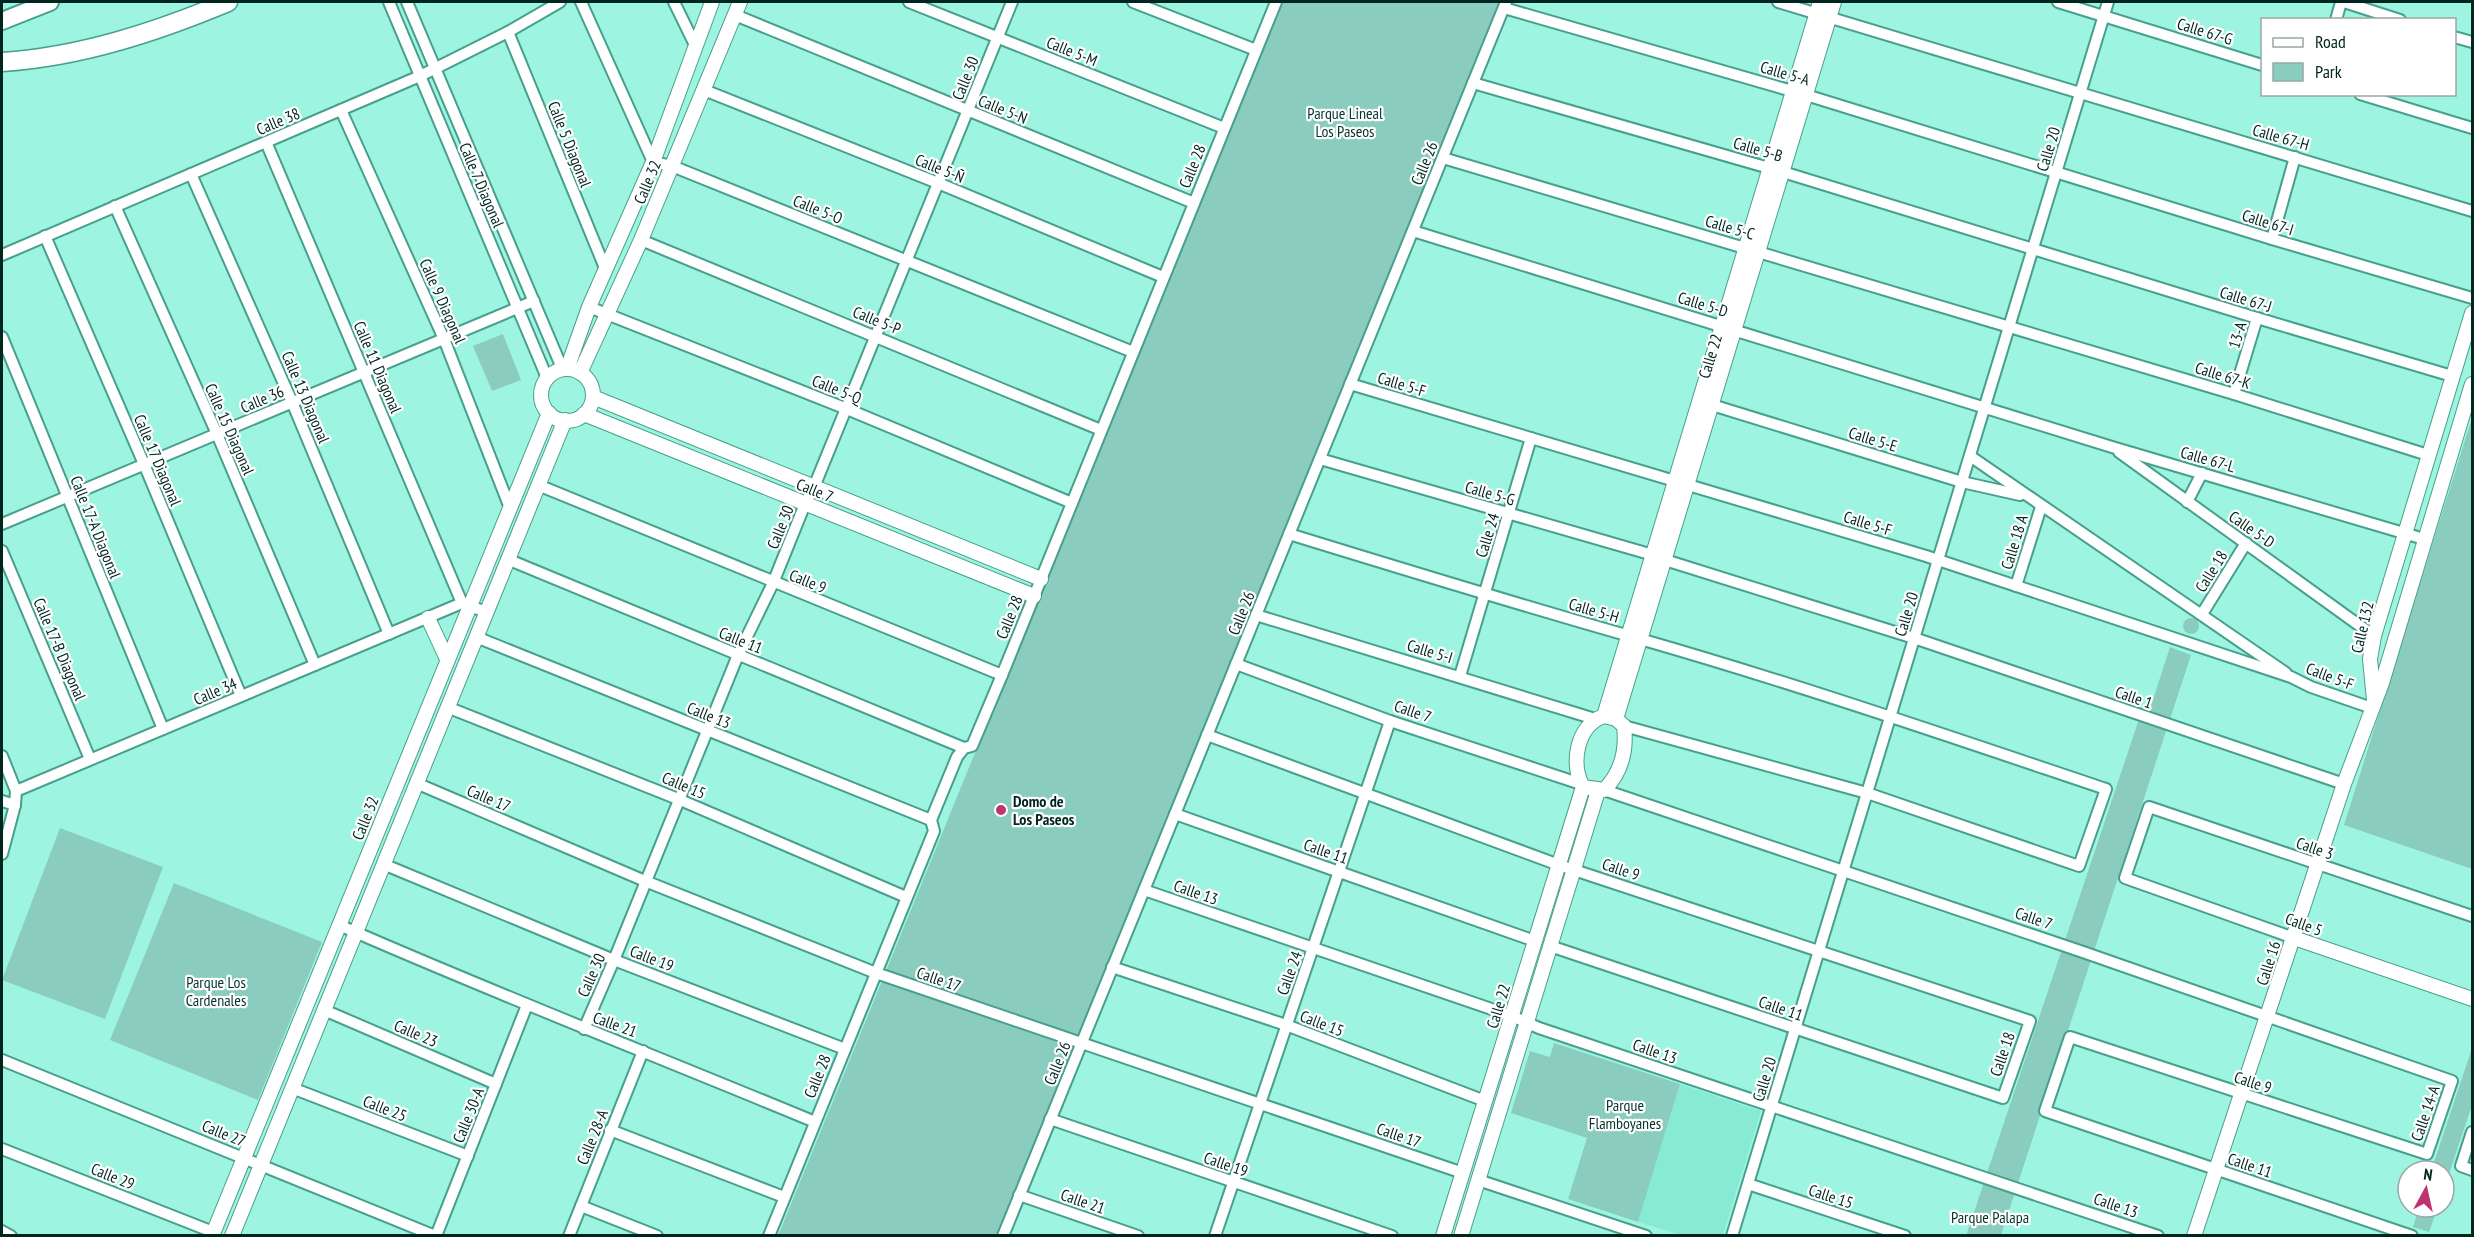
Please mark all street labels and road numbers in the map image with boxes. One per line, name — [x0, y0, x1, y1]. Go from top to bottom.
street label: Calle 67-G — [2175, 13, 2235, 49]
street label: Calle 5-M — [1044, 32, 1100, 70]
street label: Calle 30 — [947, 53, 983, 103]
street label: Calle 5-A — [1758, 56, 1812, 90]
street label: Calle 5-N — [975, 90, 1031, 128]
street label: Calle 5 Diagonal — [544, 98, 596, 190]
street label: Calle 38 — [253, 103, 303, 139]
street label: Calle 67-H — [2250, 119, 2312, 155]
street label: Calle 20 — [2032, 124, 2064, 174]
street label: Calle 5-B — [1731, 132, 1785, 166]
street label: Calle 26 — [1406, 138, 1442, 188]
street label: Calle 7 Diagonal — [455, 140, 509, 231]
street label: Calle 28 — [1174, 141, 1210, 191]
street label: Calle 5-Ñ — [912, 149, 968, 187]
street label: Calle 32 — [629, 157, 665, 207]
street label: Calle 5-O — [790, 190, 846, 228]
street label: Calle 67-I — [2240, 205, 2296, 239]
street label: Calle 5-C — [1703, 210, 1757, 244]
street label: Calle 9 Diagonal — [415, 255, 471, 347]
street label: Calle 67-J — [2218, 282, 2274, 316]
street label: Calle 5-D — [1676, 287, 1730, 321]
street label: Calle 5-P — [850, 301, 904, 339]
street label: Calle 11 Diagonal — [350, 318, 406, 416]
street label: 13-A — [2224, 319, 2251, 351]
street label: Calle 22 — [1694, 331, 1726, 381]
street label: Calle 13 Diagonal — [278, 348, 334, 446]
street label: Calle 67-K — [2193, 357, 2253, 393]
street label: Calle 5-F — [1375, 367, 1429, 401]
street label: Calle 5-Q — [809, 370, 866, 408]
street label: Calle 15 Diagonal — [201, 380, 259, 478]
street label: Calle 36 — [237, 381, 287, 417]
street label: Calle 17 Diagonal — [130, 411, 186, 509]
street label: Calle 5-E — [1846, 422, 1900, 456]
street label: Calle 67-L — [2178, 442, 2238, 476]
street label: Calle 17-A Diagonal — [66, 473, 126, 581]
street label: Calle 7 — [794, 474, 836, 506]
street label: Calle 5-G — [1463, 476, 1517, 510]
street label: Calle 30 — [762, 502, 798, 552]
street label: Calle 5-F — [1841, 506, 1895, 540]
street label: Calle 5-D — [2225, 506, 2279, 552]
street label: Calle 24 — [1471, 510, 1503, 560]
street label: Calle 18 A — [1996, 512, 2032, 572]
street label: Calle 18 — [2190, 546, 2232, 596]
street label: Calle 9 — [787, 565, 829, 597]
street label: Calle 26 — [1223, 588, 1259, 638]
street label: Calle 20 — [1890, 589, 1922, 639]
street label: Calle 28 — [991, 592, 1027, 642]
street label: Calle 5-H — [1567, 593, 1621, 627]
street label: Calle 17-B Diagonal — [29, 595, 91, 703]
street label: Calle 132 — [2346, 599, 2378, 655]
street label: Calle 11 — [716, 622, 766, 658]
street label: Calle 5-I — [1405, 635, 1455, 667]
street label: Calle 5-F — [2303, 658, 2357, 694]
street label: Calle 34 — [190, 673, 240, 709]
street label: Calle 1 — [2113, 681, 2155, 713]
street label: Calle 7 — [1392, 695, 1434, 727]
street label: Calle 13 — [684, 697, 734, 733]
street label: Calle 15 — [659, 767, 709, 803]
street label: Calle 17 — [464, 780, 514, 816]
street label: Calle 32 — [347, 793, 383, 843]
street label: Calle 3 — [2294, 832, 2336, 864]
street label: Calle 11 — [1301, 834, 1351, 868]
street label: Calle 9 — [1600, 854, 1642, 884]
street label: Calle 13 — [1171, 875, 1221, 909]
street label: Calle 7 — [2013, 902, 2055, 934]
street label: Calle 5 — [2283, 908, 2325, 940]
street label: Calle 16 — [2251, 938, 2285, 988]
street label: Calle 19 — [627, 941, 677, 975]
street label: Calle 24 — [1272, 948, 1306, 998]
street label: Calle 30 — [573, 950, 609, 1000]
street label: Calle 17 — [914, 962, 964, 996]
street label: Calle 22 — [1482, 981, 1514, 1031]
street label: Calle 11 — [1756, 991, 1806, 1025]
street label: Calle 15 — [1297, 1006, 1347, 1040]
street label: Calle 21 — [590, 1007, 640, 1041]
street label: Calle 23 — [391, 1015, 441, 1051]
street label: Calle 18 — [1985, 1029, 2019, 1079]
street label: Calle 13 — [1630, 1034, 1680, 1068]
street label: Calle 26 — [1039, 1038, 1075, 1088]
street label: Calle 28 — [799, 1051, 835, 1101]
street label: Calle 20 — [1748, 1054, 1780, 1104]
street label: Calle 9 — [2232, 1067, 2274, 1097]
street label: Calle 14-A — [2406, 1082, 2444, 1143]
street label: Calle 30-A — [448, 1084, 488, 1145]
street label: Calle 25 — [360, 1091, 410, 1125]
street label: Calle 28-A — [572, 1106, 612, 1167]
street label: Calle 27 — [199, 1115, 249, 1151]
street label: Calle 17 — [1374, 1118, 1424, 1152]
street label: Calle 19 — [1201, 1147, 1251, 1181]
street label: Calle 11 — [2225, 1148, 2275, 1182]
street label: Calle 29 — [88, 1158, 138, 1194]
street label: Calle 15 — [1806, 1179, 1856, 1213]
street label: Calle 21 — [1058, 1184, 1108, 1218]
street label: Calle 13 — [2091, 1188, 2141, 1222]

